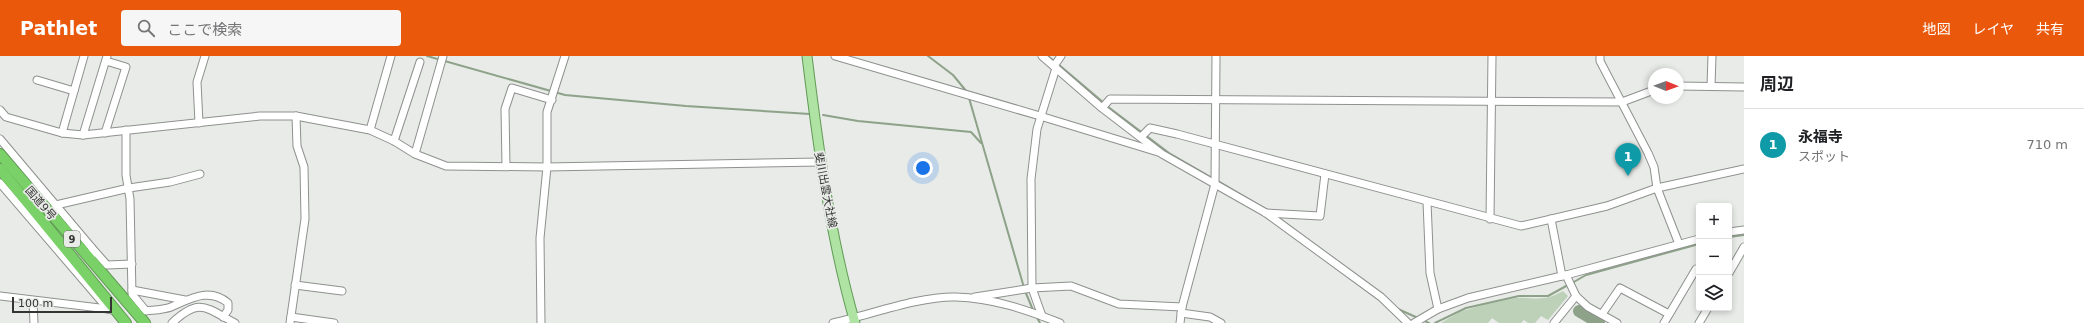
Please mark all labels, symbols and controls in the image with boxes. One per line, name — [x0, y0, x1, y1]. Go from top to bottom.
search box — [121, 10, 401, 46]
text: Pathlet — [20, 17, 97, 39]
icon: search — [135, 17, 157, 39]
text: ここで検索 — [167, 21, 242, 39]
text: 地図 — [1922, 21, 1950, 37]
text: レイヤ — [1972, 21, 2014, 37]
text: 共有 — [2036, 21, 2064, 37]
north arrow — [1648, 68, 1684, 104]
text: 周辺 — [1760, 74, 1794, 94]
text: 永福寺 — [1798, 128, 1843, 146]
text: 1 — [1768, 137, 1778, 152]
text: 710 m — [2026, 137, 2068, 152]
pin: 1 — [1615, 143, 1641, 176]
text: スポット — [1798, 149, 1850, 164]
street label: 斐川出雲大社線 — [812, 151, 839, 229]
your location — [913, 158, 933, 178]
street label: 国道9号 — [23, 184, 59, 223]
map controls — [1696, 203, 1732, 311]
button: + — [1696, 203, 1732, 239]
road number: 9 — [64, 231, 80, 247]
button: − — [1696, 239, 1732, 275]
button: layers — [1696, 275, 1732, 311]
scale bar — [12, 295, 112, 314]
text: 100 m — [18, 297, 53, 310]

